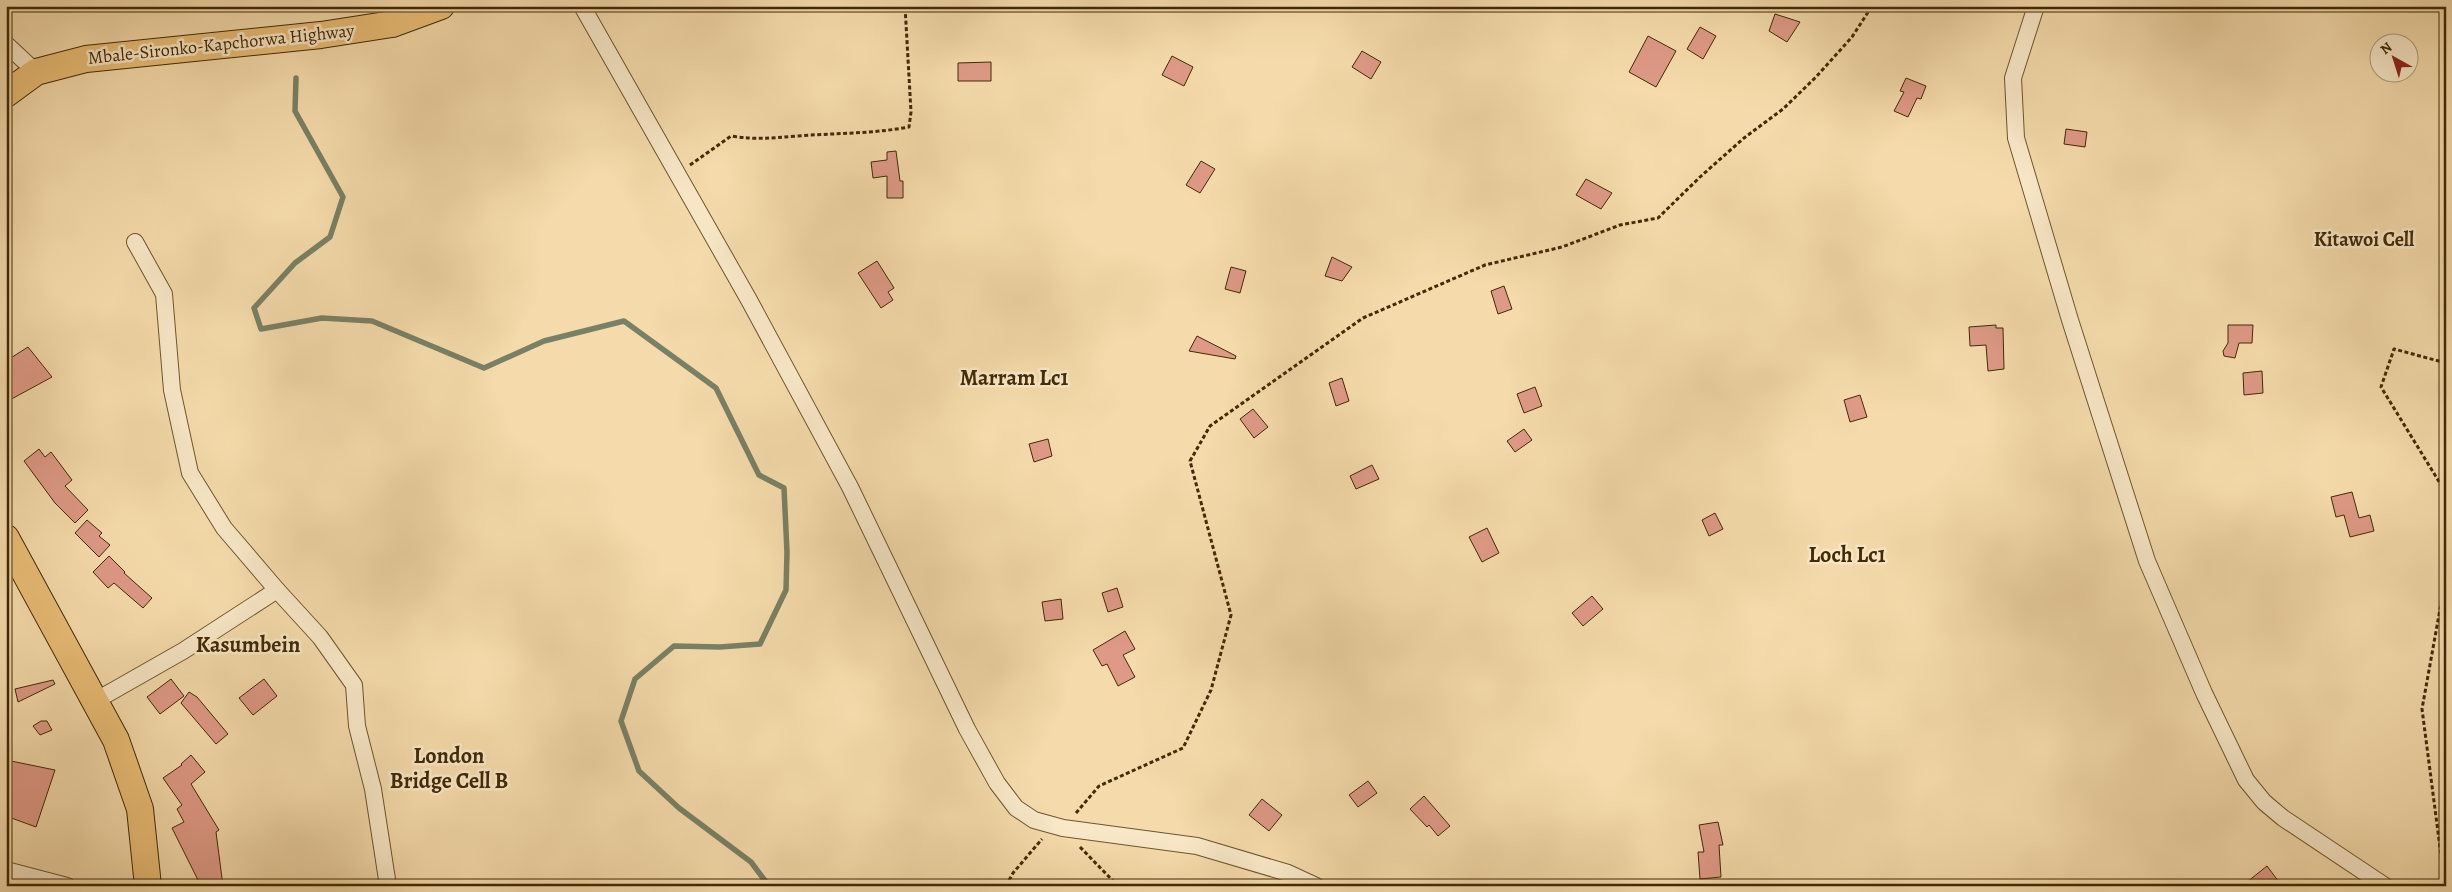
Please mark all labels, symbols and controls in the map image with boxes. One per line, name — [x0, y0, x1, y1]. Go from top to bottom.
street label: Mbale-Sironko-Kapchorwa Highway — [87, 18, 356, 70]
north arrow — [2370, 32, 2420, 82]
text: N — [2376, 38, 2396, 59]
district label: Kitawoi Cell — [2314, 226, 2415, 253]
district label: Marram Lc1 — [960, 363, 1068, 393]
district label: Loch Lc1 — [1808, 540, 1886, 570]
district label: Kasumbein — [196, 630, 300, 660]
district label: London Bridge Cell B — [390, 741, 508, 796]

